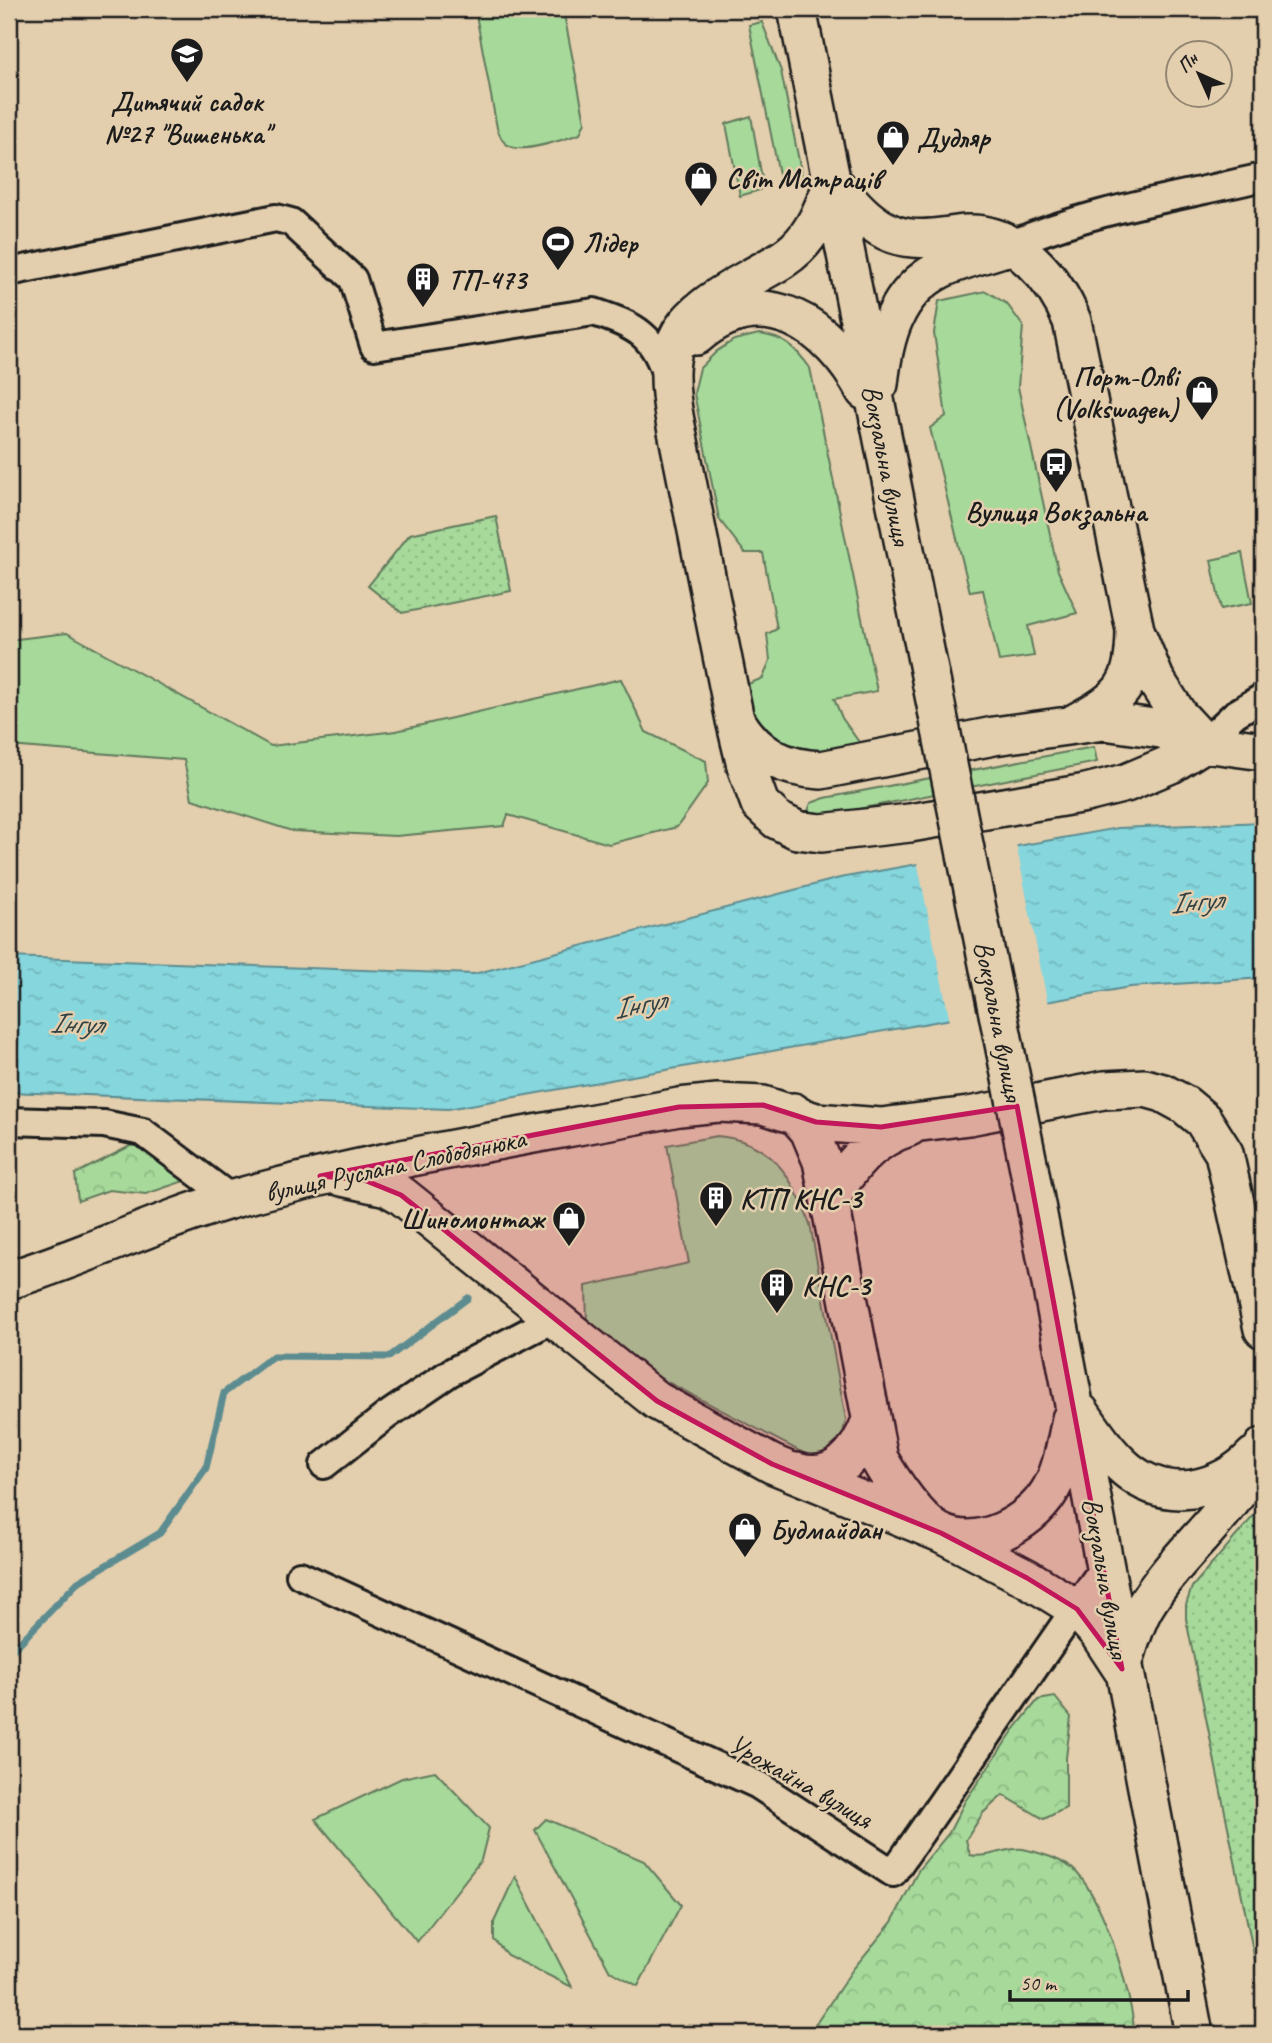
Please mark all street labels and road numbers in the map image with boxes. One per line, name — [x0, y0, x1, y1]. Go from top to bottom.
street label: Вокзальна вулиця — [854, 382, 920, 550]
street label: Вокзальна вулиця — [966, 938, 1032, 1106]
street label: вулиця Руслана Слободянюка — [262, 1120, 530, 1210]
street label: Вокзальна вулиця — [1075, 1495, 1138, 1663]
street label: Урожайна вулиця — [723, 1726, 880, 1837]

